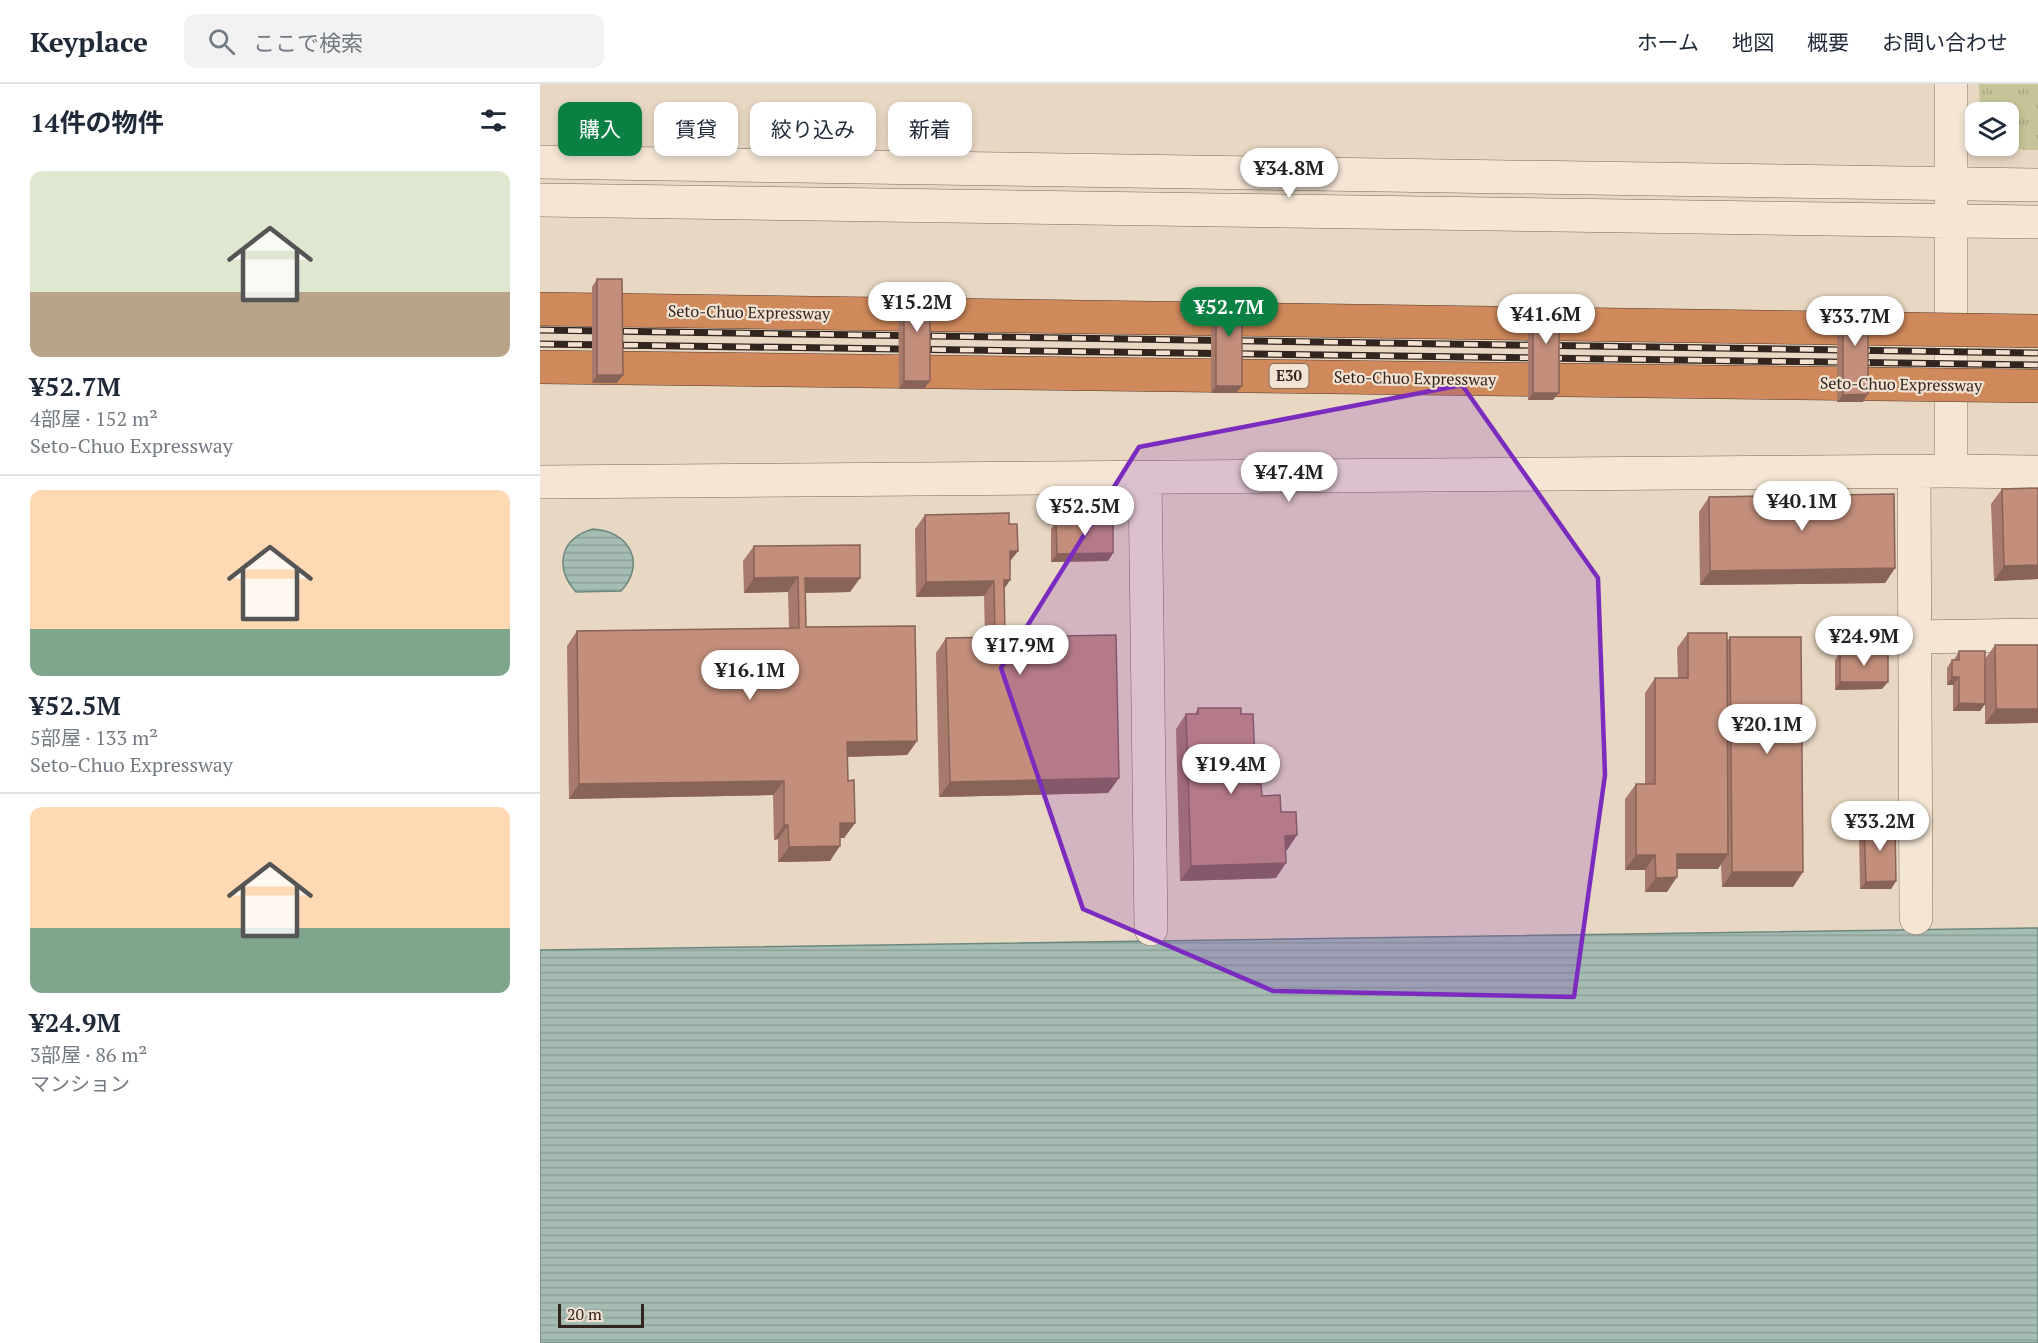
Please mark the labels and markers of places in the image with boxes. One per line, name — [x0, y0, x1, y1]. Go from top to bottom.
pin: ¥34.8M — [1240, 148, 1338, 199]
pin: ¥15.2M — [868, 282, 966, 333]
pin: ¥52.7M — [1180, 287, 1278, 338]
pin: ¥41.6M — [1497, 294, 1595, 345]
pin: ¥33.7M — [1806, 296, 1904, 347]
pin: ¥47.4M — [1240, 452, 1338, 503]
pin: ¥40.1M — [1753, 481, 1851, 532]
pin: ¥52.5M — [1036, 486, 1134, 537]
pin: ¥24.9M — [1815, 616, 1913, 667]
pin: ¥17.9M — [971, 625, 1069, 676]
pin: ¥16.1M — [701, 650, 799, 701]
pin: ¥20.1M — [1718, 704, 1816, 755]
pin: ¥19.4M — [1182, 744, 1280, 795]
pin: ¥33.2M — [1831, 801, 1929, 852]

